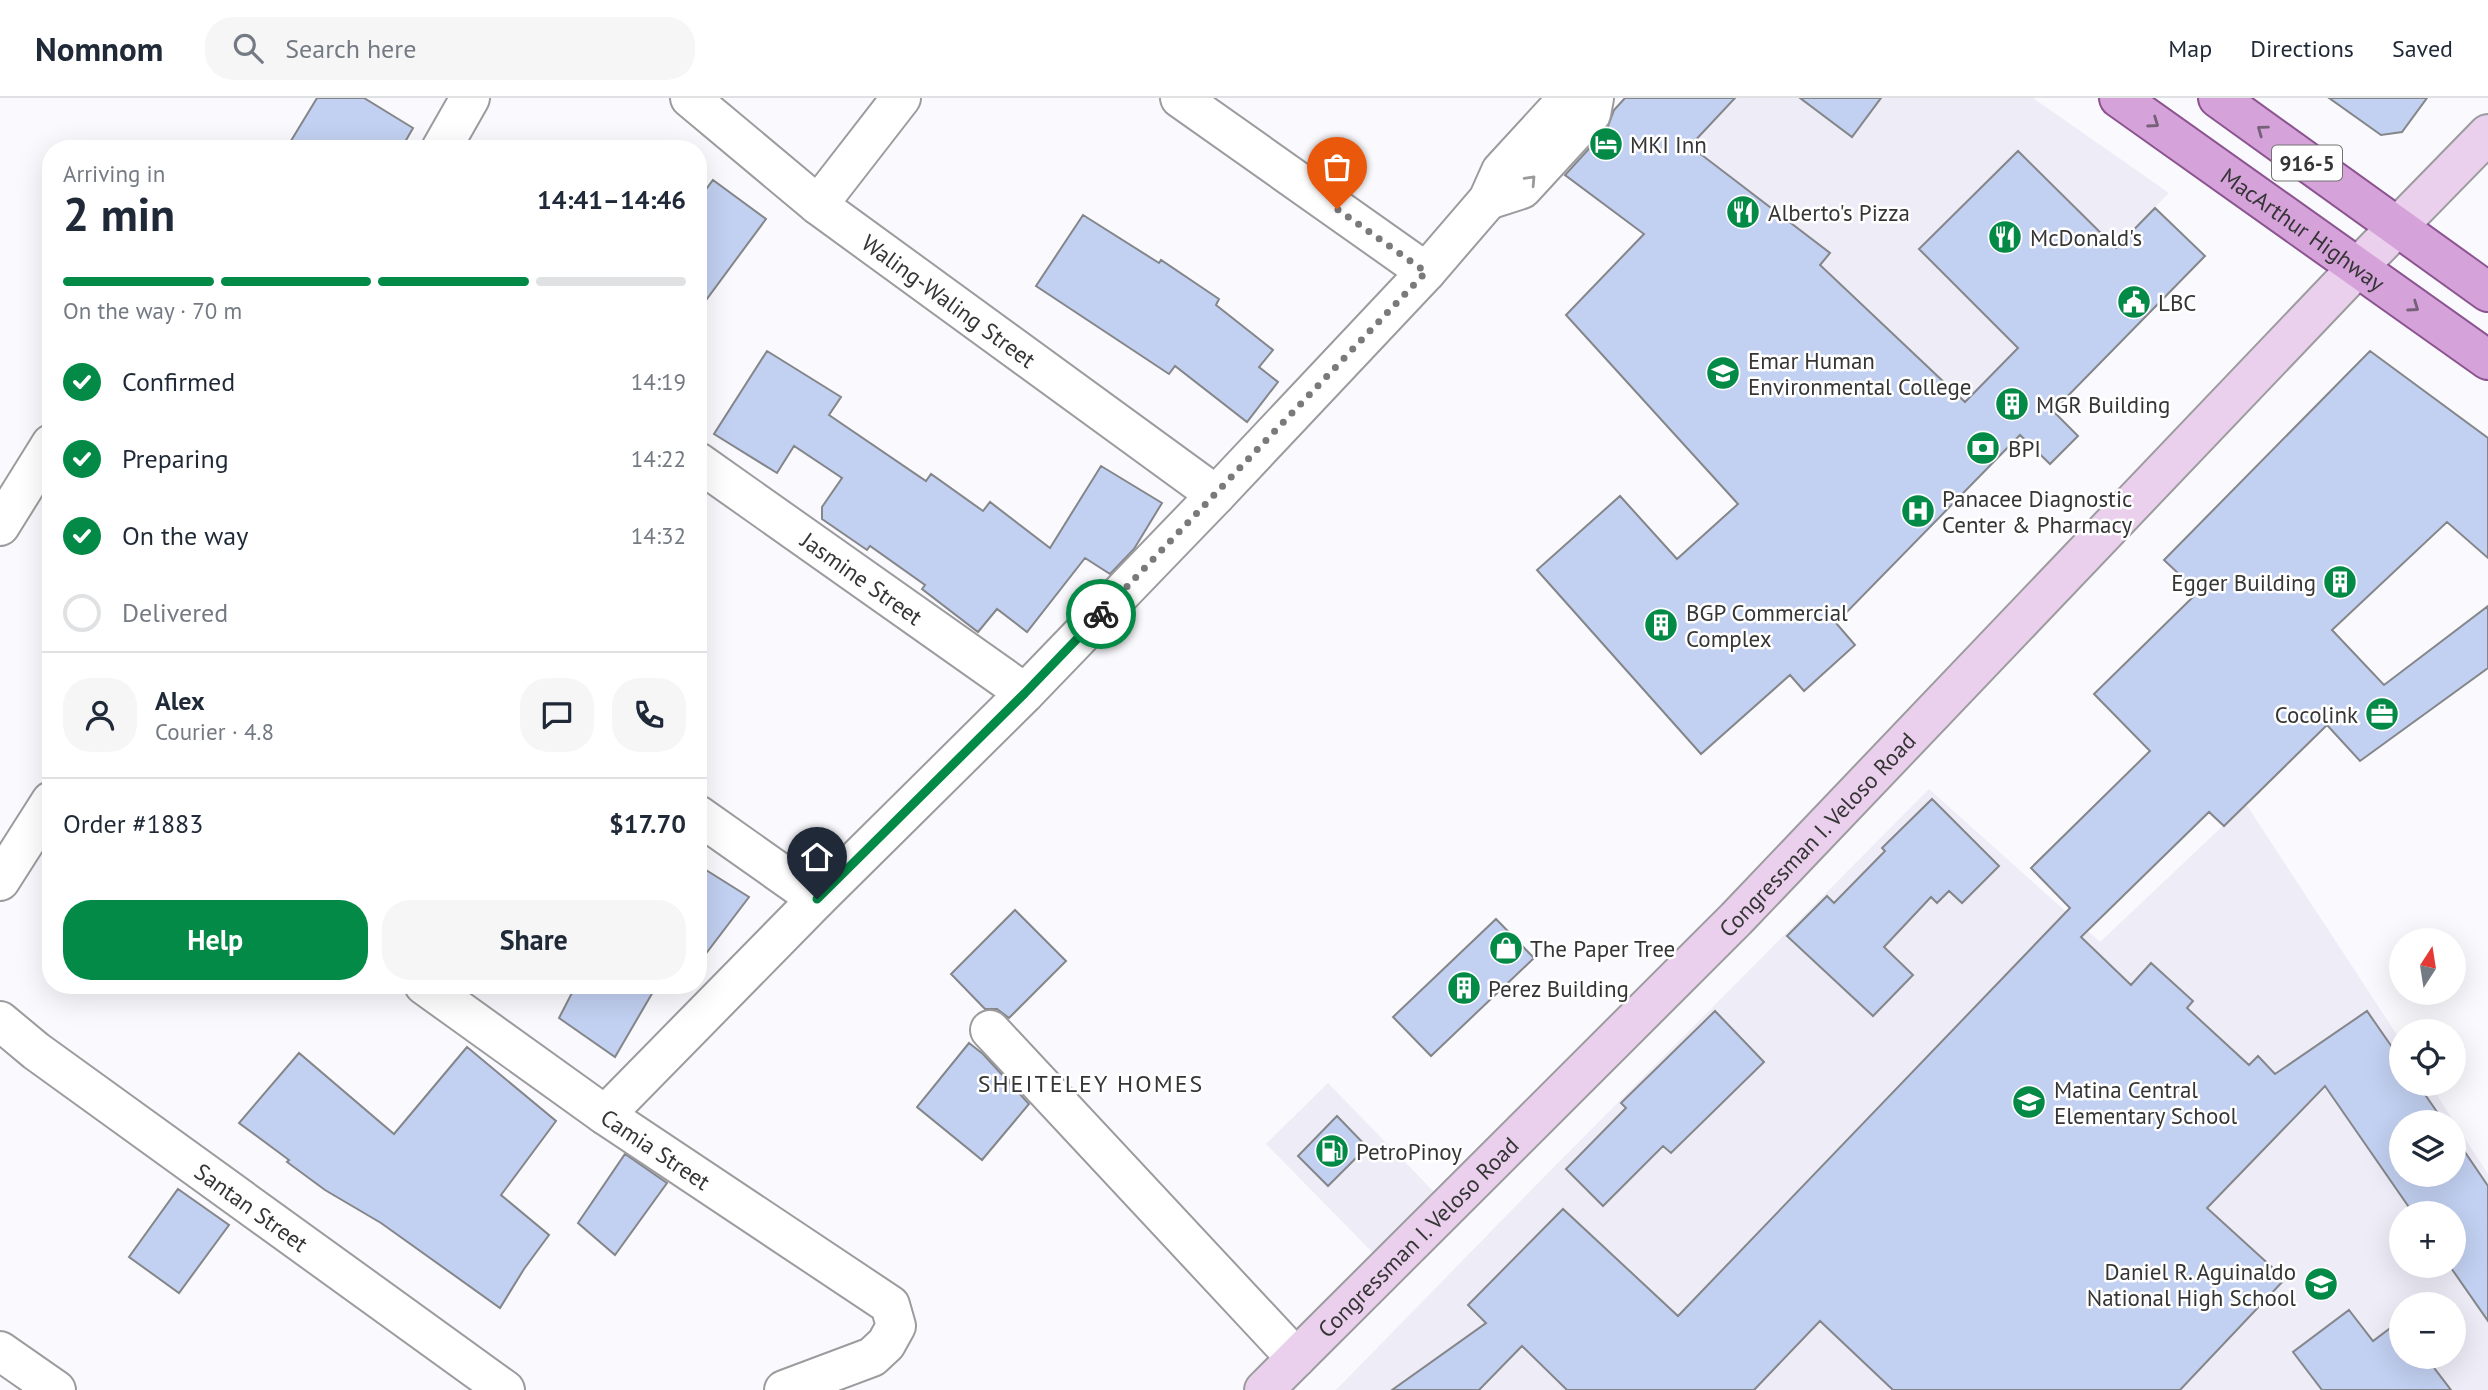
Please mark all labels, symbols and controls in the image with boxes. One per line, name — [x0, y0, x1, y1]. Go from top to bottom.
search box — [205, 17, 695, 80]
text: Nomnom — [35, 27, 163, 70]
icon: search — [229, 29, 267, 67]
text: Search here — [285, 32, 416, 65]
text: Map — [2168, 33, 2212, 64]
text: Directions — [2250, 33, 2354, 64]
text: Saved — [2392, 33, 2453, 64]
one-way arrow — [2146, 115, 2159, 127]
hotel icon: MKI Inn — [1587, 125, 1625, 163]
one-way arrow — [2257, 126, 2270, 138]
place label: MKI Inn — [1630, 130, 1707, 159]
pin — [1307, 137, 1367, 209]
road number: 916-5 — [2272, 146, 2342, 180]
icon: bag — [1318, 148, 1356, 186]
text: Arriving in — [63, 159, 165, 188]
street label: MacArthur Highway — [2216, 161, 2391, 297]
one-way arrow — [1522, 175, 1535, 188]
text: 14:41–14:46 — [537, 183, 686, 216]
text: 2 min — [63, 184, 175, 244]
restaurant icon: Alberto's Pizza — [1724, 193, 1762, 231]
place label: Alberto's Pizza — [1768, 198, 1910, 227]
restaurant icon: McDonald's — [1986, 218, 2024, 256]
place label: McDonald's — [2030, 223, 2142, 252]
street label: Waling-Waling Street — [856, 228, 1042, 374]
public building icon: LBC — [2115, 283, 2153, 321]
place label: LBC — [2158, 288, 2196, 317]
text: On the way · 70 m — [63, 296, 242, 325]
one-way arrow — [2406, 299, 2419, 311]
place label: Emar Human Environmental College — [1748, 346, 1971, 401]
school or university icon: Emar Human Environmental College — [1704, 354, 1742, 392]
icon: check — [63, 363, 101, 401]
text: Confirmed — [122, 365, 235, 398]
text: 14:19 — [631, 367, 686, 396]
building icon: MGR Building — [1993, 385, 2031, 423]
place label: MGR Building — [2036, 390, 2170, 419]
bank icon: BPI — [1964, 429, 2002, 467]
place label: BPI — [2008, 434, 2041, 463]
icon: check — [63, 440, 101, 478]
text: Preparing — [122, 442, 229, 475]
text: 14:22 — [631, 444, 686, 473]
place label: Panacee Diagnostic Center & Pharmacy — [1942, 484, 2132, 539]
hospital icon: Panacee Diagnostic Center & Pharmacy — [1899, 492, 1937, 530]
icon: check — [63, 517, 101, 555]
text: On the way — [122, 519, 248, 552]
text: 14:32 — [631, 521, 686, 550]
street label: Jasmine Street — [795, 525, 929, 631]
building icon: Egger Building — [2321, 563, 2359, 601]
place label: Egger Building — [2171, 568, 2316, 597]
courier — [1066, 579, 1136, 649]
icon: bike — [1082, 595, 1120, 633]
text: Delivered — [122, 596, 228, 629]
place label: BGP Commercial Complex — [1686, 598, 1848, 653]
building icon: BGP Commercial Complex — [1642, 606, 1680, 644]
button: person — [63, 678, 137, 752]
button: chat — [520, 678, 594, 752]
button: phone — [612, 678, 686, 752]
text: Alex — [155, 684, 205, 717]
office icon: Cocolink — [2363, 695, 2401, 733]
place label: Cocolink — [2275, 700, 2358, 729]
text: Courier · 4.8 — [155, 717, 274, 746]
street label: Congressman I. Veloso Road — [1712, 726, 1921, 943]
text: Order #1883 — [63, 807, 203, 840]
text: $17.70 — [609, 807, 686, 840]
pin — [787, 827, 847, 899]
icon: home — [798, 838, 836, 876]
button: Help — [63, 900, 368, 980]
button: Share — [382, 900, 686, 980]
north arrow — [2389, 928, 2466, 1004]
map controls — [2389, 928, 2466, 1369]
shop icon: The Paper Tree — [1487, 929, 1525, 967]
place label: The Paper Tree — [1530, 934, 1675, 963]
building icon: Perez Building — [1445, 969, 1483, 1007]
place label: Perez Building — [1488, 974, 1629, 1003]
button: locate — [2389, 1019, 2466, 1096]
district label: SHEITELEY HOMES — [978, 1068, 1204, 1099]
place label: Matina Central Elementary School — [2054, 1075, 2238, 1130]
school or university icon: Matina Central Elementary School — [2010, 1083, 2048, 1121]
street label: Camia Street — [596, 1102, 716, 1196]
button: layers — [2389, 1110, 2466, 1187]
street label: Congressman I. Veloso Road — [1311, 1130, 1524, 1343]
fuel station icon: PetroPinoy — [1313, 1132, 1351, 1170]
place label: PetroPinoy — [1356, 1137, 1462, 1166]
street label: Santan Street — [189, 1156, 314, 1258]
button: + — [2389, 1201, 2466, 1278]
place label: Daniel R. Aguinaldo National High School — [2087, 1257, 2296, 1312]
school or university icon: Daniel R. Aguinaldo National High School — [2302, 1265, 2340, 1303]
button: − — [2389, 1292, 2466, 1369]

